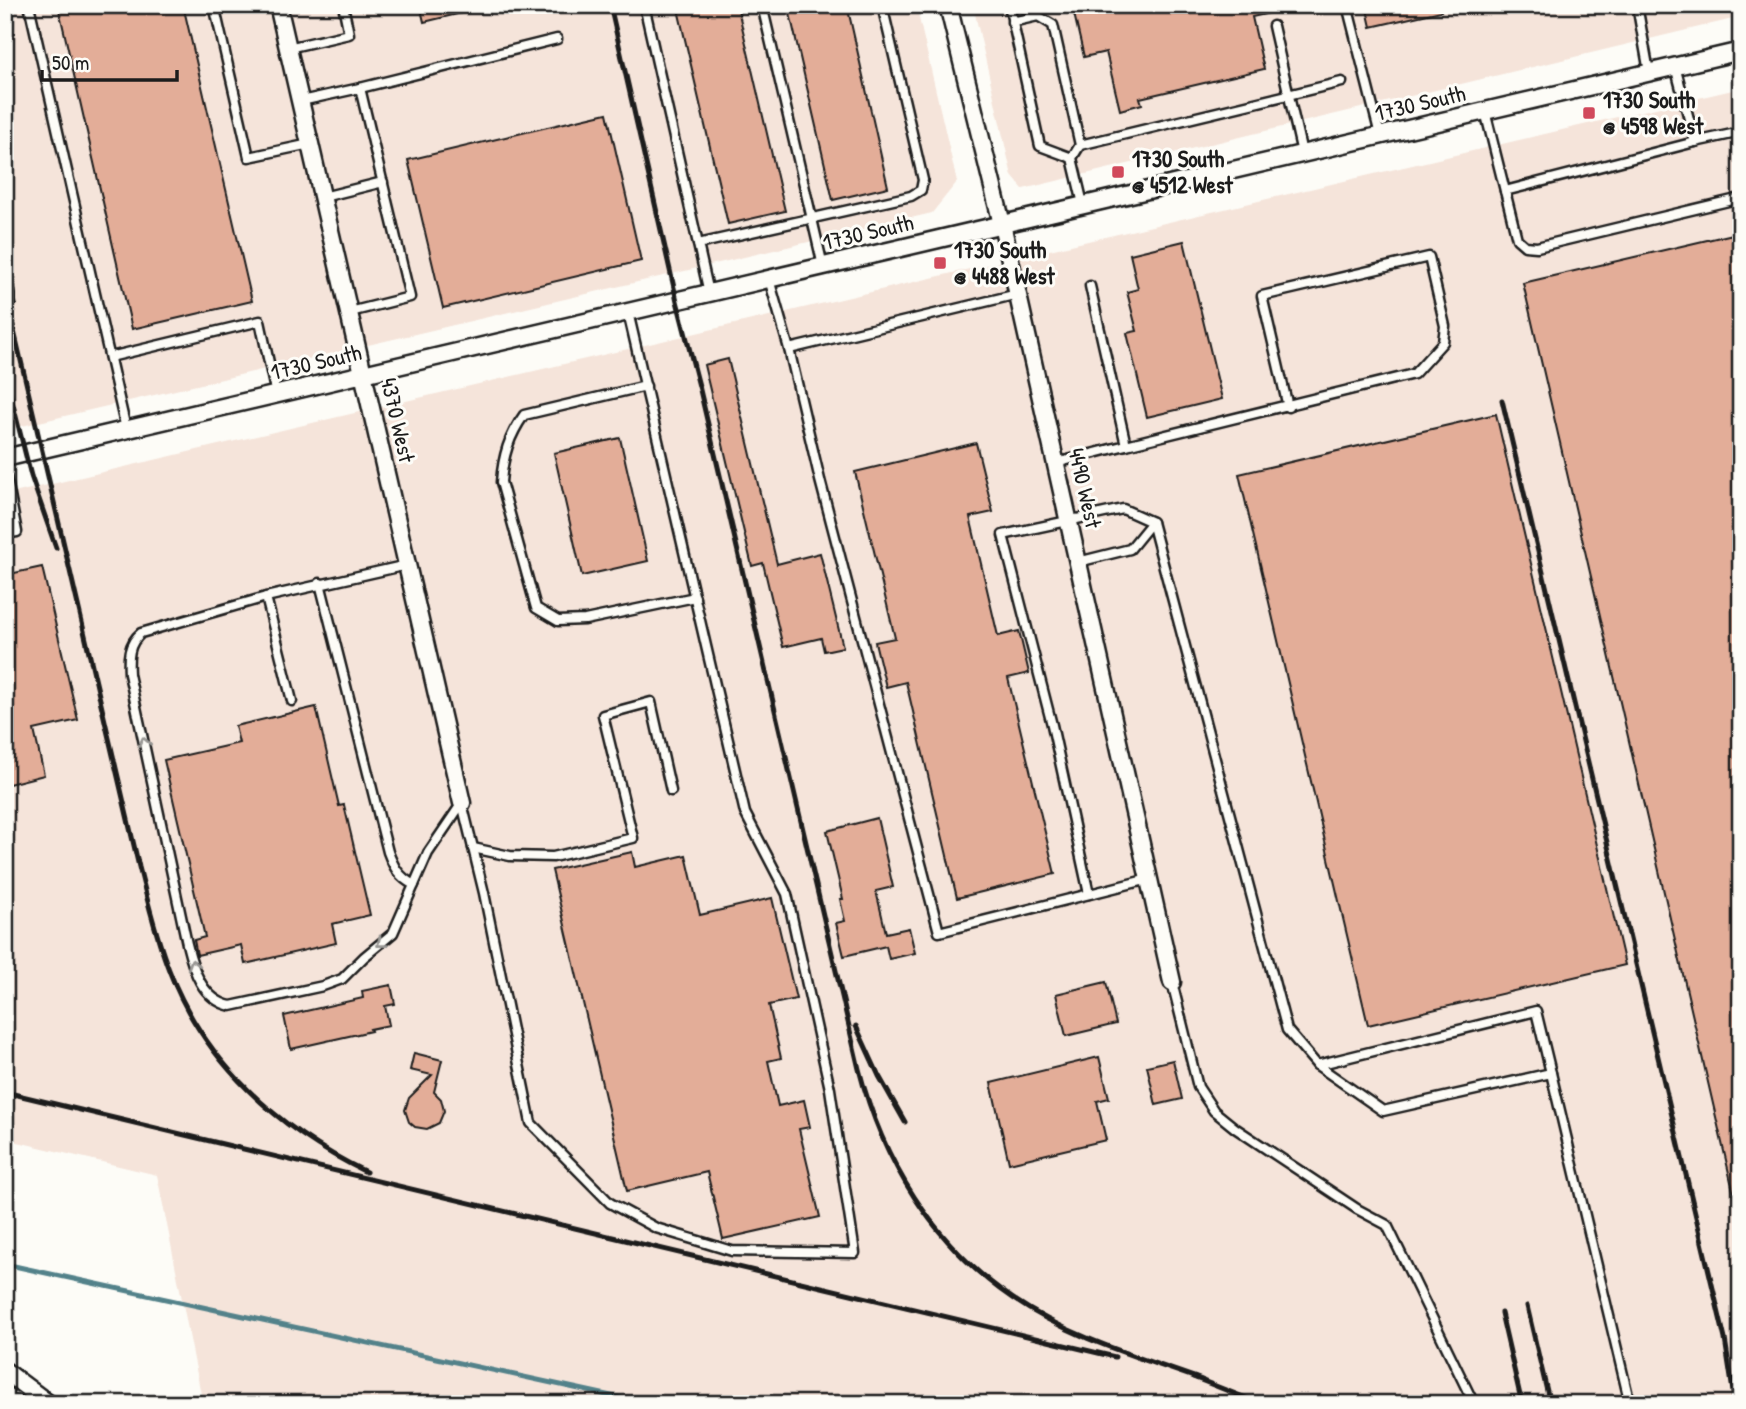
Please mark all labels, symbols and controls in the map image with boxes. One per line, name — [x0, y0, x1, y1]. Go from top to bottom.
scale bar — [42, 38, 177, 82]
text: 50 m — [52, 48, 89, 77]
street label: 1730 South — [1371, 77, 1469, 128]
place label: 1730 South @ 4598 West — [1603, 84, 1704, 141]
marker: 1730 South @ 4598 West — [1581, 105, 1597, 121]
place label: 1730 South @ 4512 West — [1132, 143, 1234, 200]
marker: 1730 South @ 4512 West — [1110, 164, 1126, 180]
street label: 1730 South — [819, 206, 917, 257]
place label: 1730 South @ 4488 West — [954, 234, 1056, 291]
marker: 1730 South @ 4488 West — [932, 255, 948, 271]
street label: 1730 South — [267, 336, 365, 387]
street label: 4370 West — [374, 375, 424, 466]
street label: 4490 West — [1061, 445, 1110, 532]
one-way arrow — [137, 736, 152, 748]
one-way arrow — [376, 935, 388, 948]
one-way arrow — [186, 959, 201, 971]

